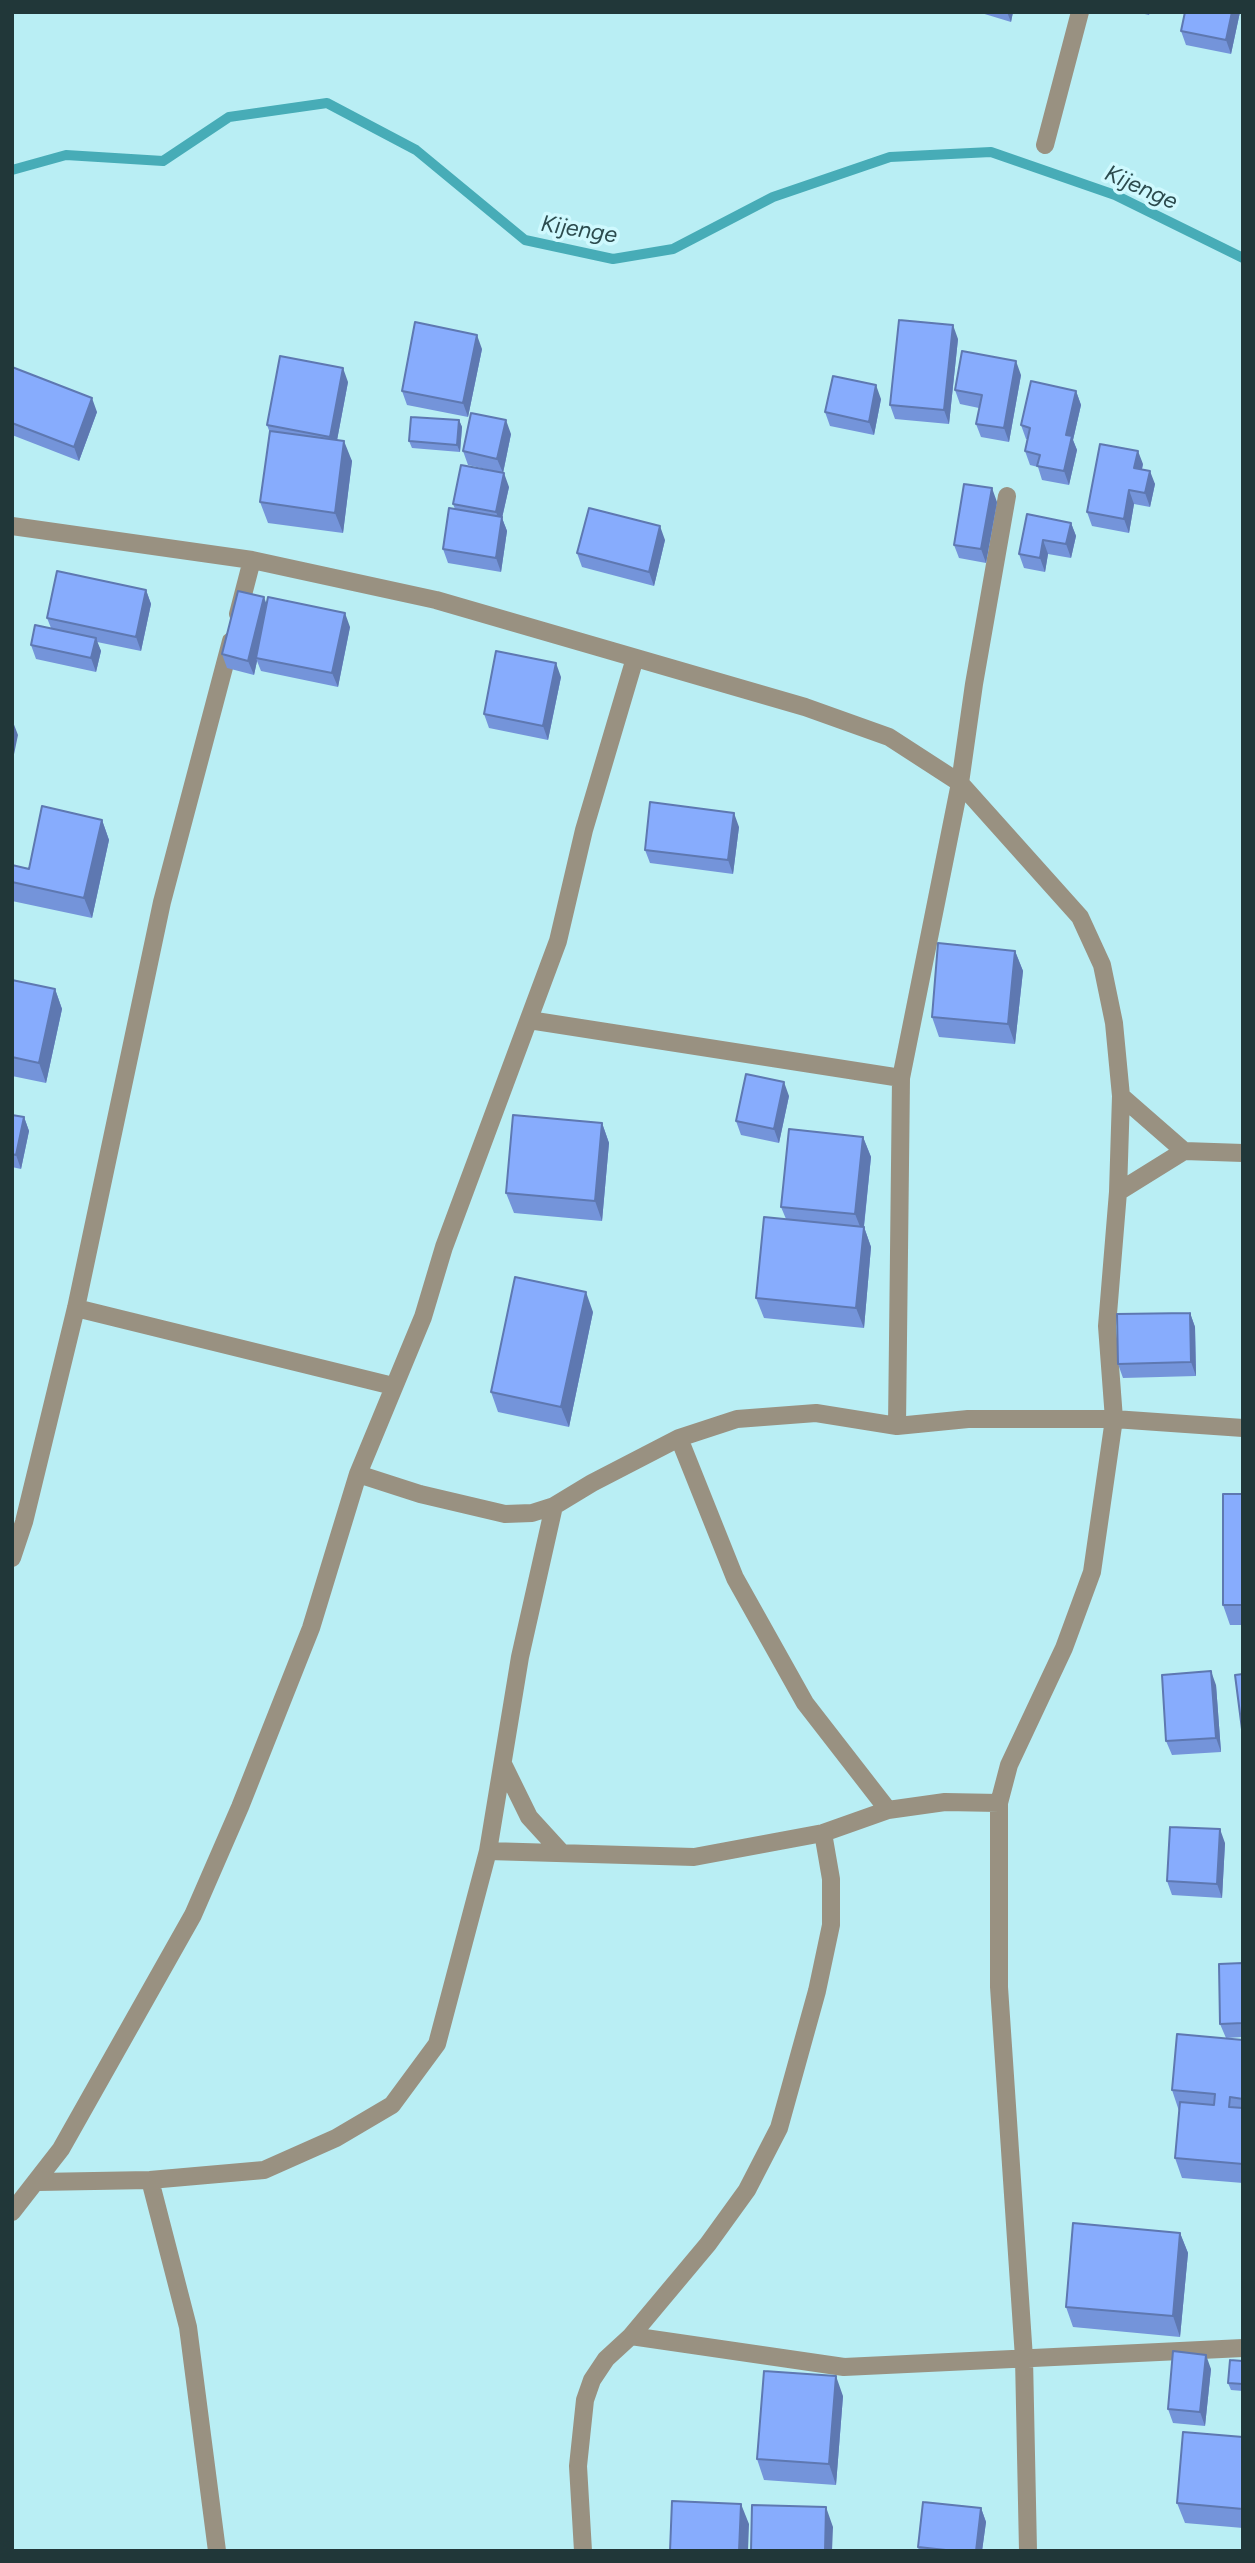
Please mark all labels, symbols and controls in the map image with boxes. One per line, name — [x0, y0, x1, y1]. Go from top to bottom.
water label: Kijenge — [1100, 160, 1182, 216]
water label: Kijenge — [539, 210, 619, 250]

